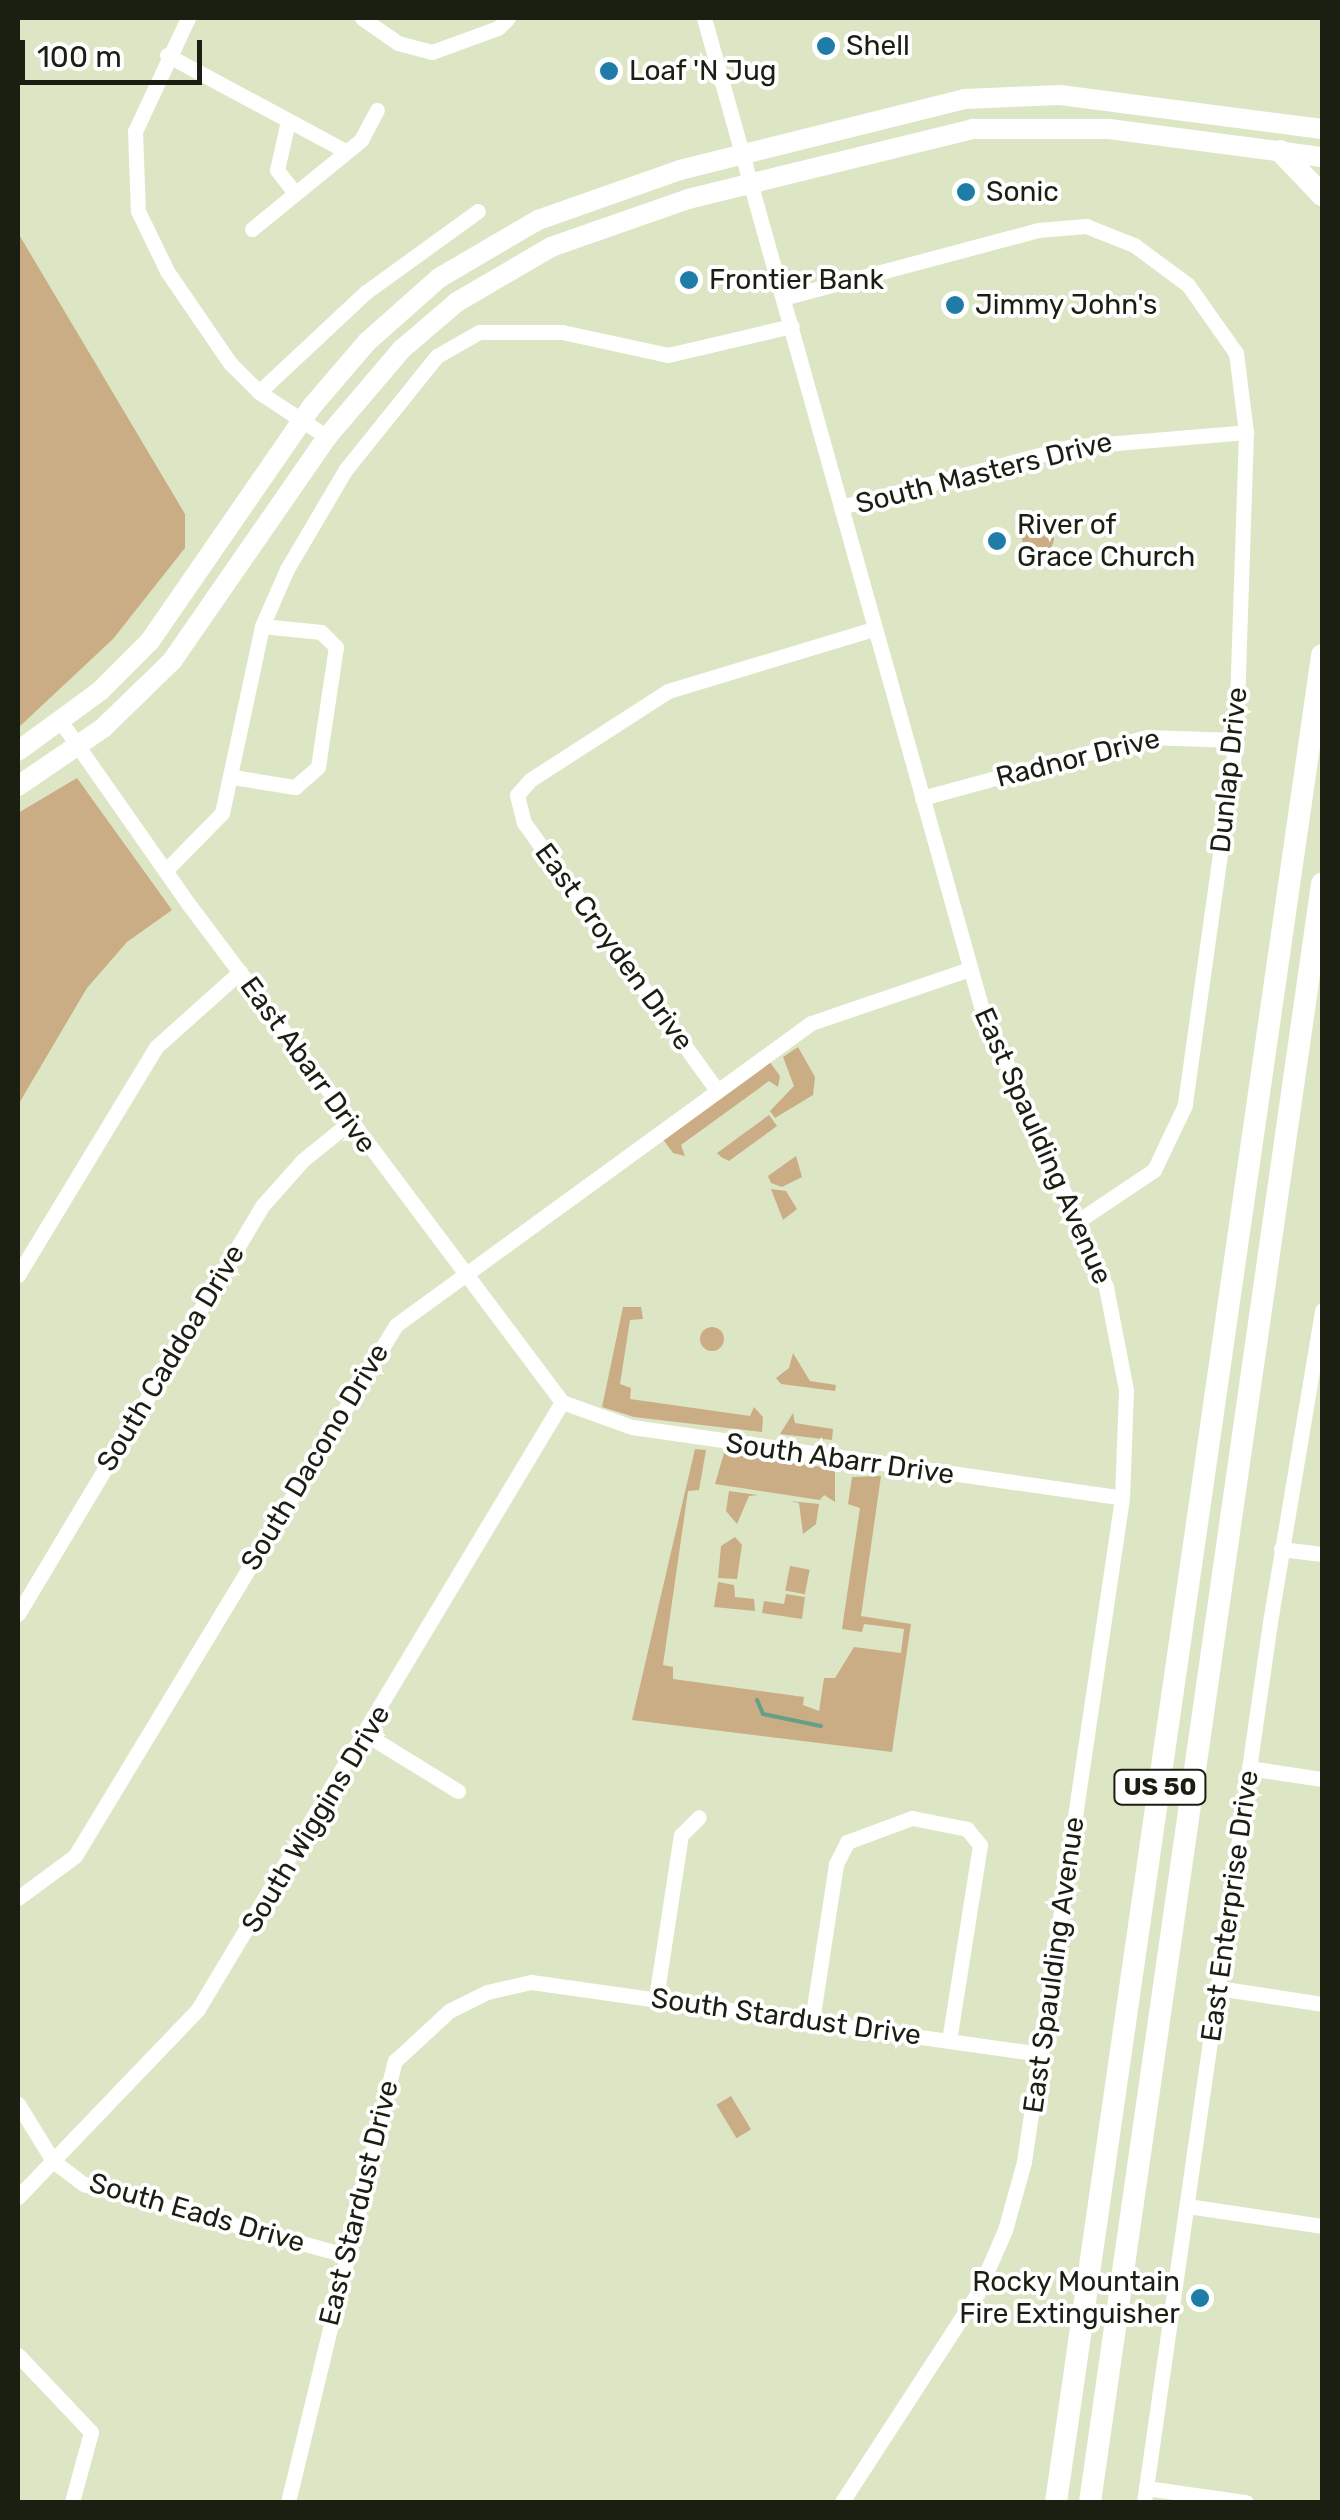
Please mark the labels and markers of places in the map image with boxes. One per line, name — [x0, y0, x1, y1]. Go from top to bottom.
place label: Shell — [846, 29, 910, 63]
marker: Shell — [815, 35, 837, 57]
place label: Loaf 'N Jug — [629, 54, 777, 88]
marker: Loaf 'N Jug — [598, 60, 620, 82]
place label: Sonic — [986, 175, 1059, 209]
marker: Sonic — [955, 181, 977, 203]
place label: Frontier Bank — [709, 263, 885, 297]
marker: Frontier Bank — [678, 269, 700, 291]
place label: Jimmy John's — [975, 288, 1158, 322]
marker: Jimmy John's — [944, 294, 966, 316]
place label: River of Grace Church — [1017, 508, 1195, 574]
marker: River of Grace Church — [986, 530, 1008, 552]
place label: Rocky Mountain Fire Extinguisher — [959, 2265, 1180, 2331]
marker: Rocky Mountain Fire Extinguisher — [1189, 2287, 1211, 2309]

